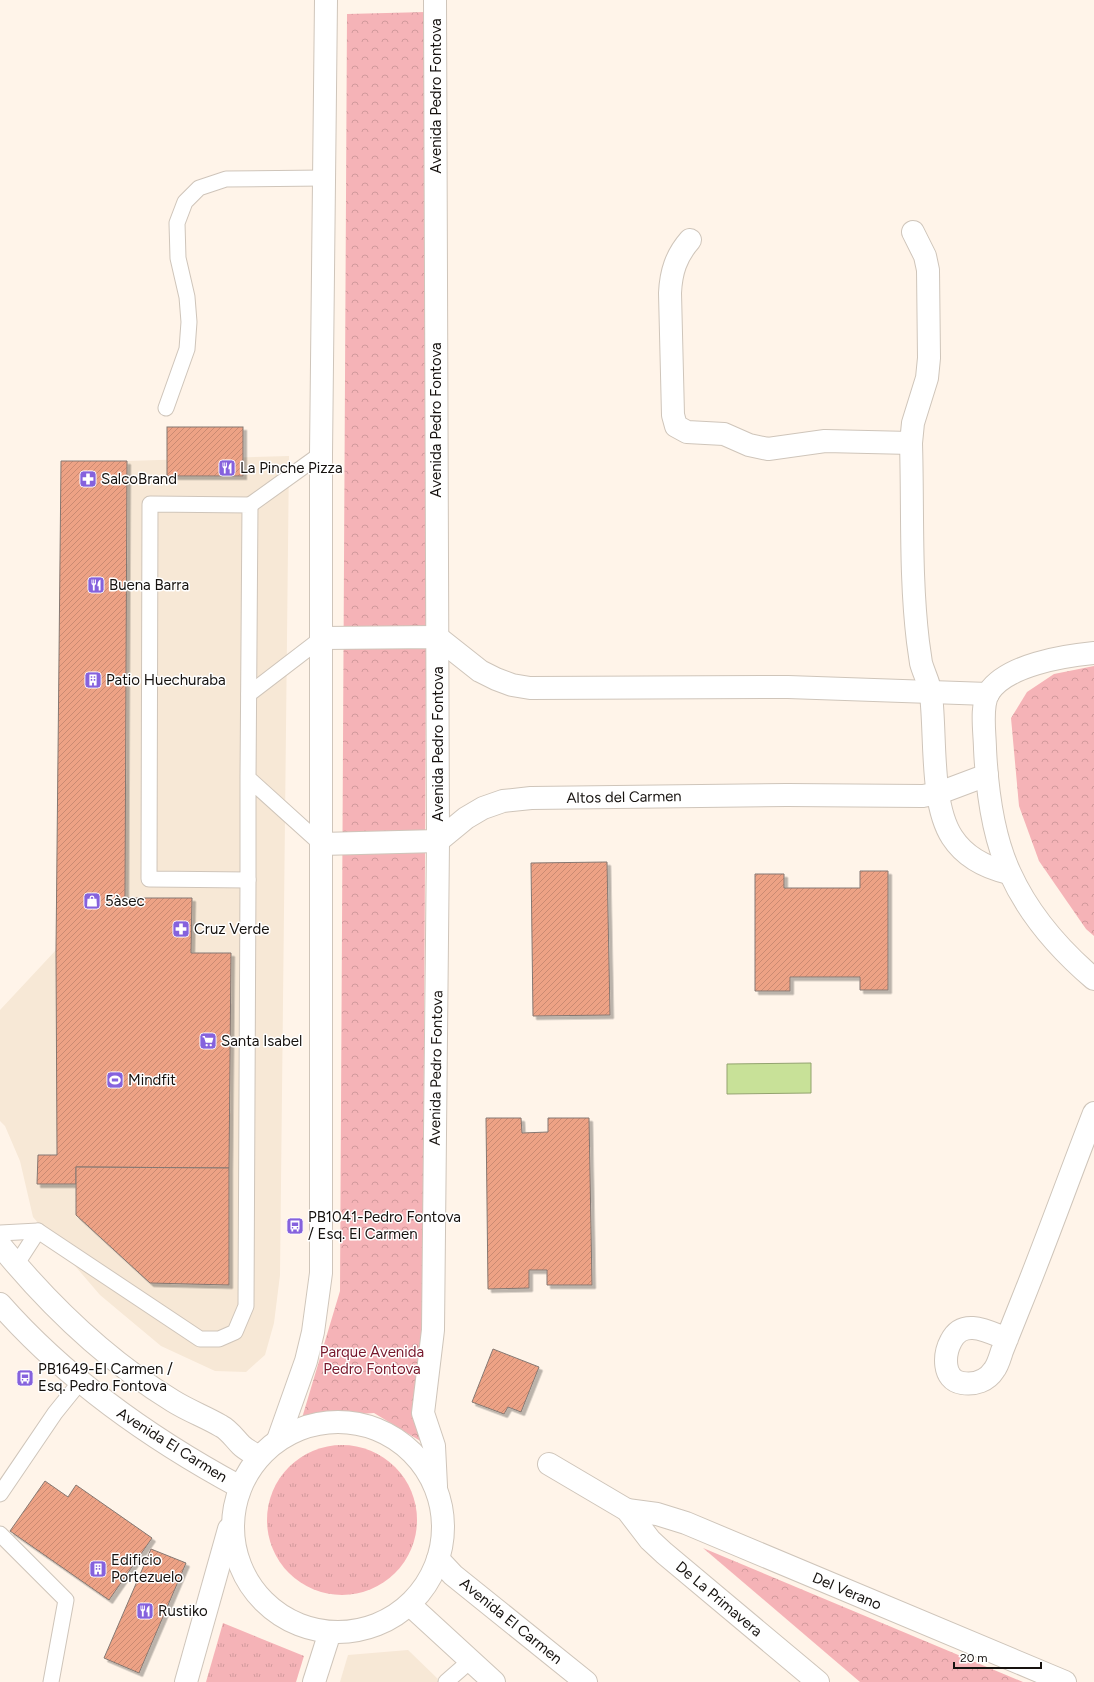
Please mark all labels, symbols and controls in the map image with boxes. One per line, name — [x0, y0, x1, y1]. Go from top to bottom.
street label: Avenida Pedro Fontova — [427, 18, 445, 174]
street label: Avenida Pedro Fontova — [427, 342, 445, 498]
restaurant icon: La Pinche Pizza — [217, 458, 237, 478]
place label: La Pinche Pizza — [240, 459, 343, 477]
pharmacy icon: SalcoBrand — [78, 469, 98, 489]
place label: SalcoBrand — [101, 470, 177, 488]
restaurant icon: Buena Barra — [86, 575, 106, 595]
place label: Buena Barra — [109, 576, 189, 594]
street label: Avenida Pedro Fontova — [429, 666, 447, 822]
building icon: Patio Huechuraba — [83, 670, 103, 690]
place label: Patio Huechuraba — [106, 671, 226, 689]
street label: Altos del Carmen — [566, 787, 682, 807]
shop icon: 5àsec — [82, 891, 102, 911]
place label: 5àsec — [105, 892, 145, 910]
pharmacy icon: Cruz Verde — [171, 919, 191, 939]
place label: Cruz Verde — [194, 920, 269, 938]
street label: Avenida Pedro Fontova — [426, 990, 446, 1146]
supermarket icon: Santa Isabel — [198, 1031, 218, 1051]
place label: Santa Isabel — [221, 1032, 302, 1050]
sports icon: Mindfit — [105, 1070, 125, 1090]
place label: Mindfit — [128, 1071, 176, 1089]
place label: PB1041-Pedro Fontova / Esq. El Carmen — [308, 1208, 461, 1243]
bus stop icon: PB1041-Pedro Fontova / Esq. El Carmen — [285, 1216, 305, 1236]
park label: Parque Avenida Pedro Fontova — [320, 1343, 424, 1378]
place label: PB1649-El Carmen / Esq. Pedro Fontova — [38, 1360, 173, 1395]
bus stop icon: PB1649-El Carmen / Esq. Pedro Fontova — [15, 1368, 35, 1388]
street label: Avenida El Carmen — [114, 1404, 230, 1486]
place label: Edificio Portezuelo — [111, 1551, 183, 1586]
street label: De La Primavera — [672, 1558, 766, 1640]
building icon: Edificio Portezuelo — [88, 1559, 108, 1579]
street label: Del Verano — [810, 1568, 885, 1614]
street label: Avenida El Carmen — [456, 1574, 566, 1668]
restaurant icon: Rustiko — [135, 1601, 155, 1621]
place label: Rustiko — [158, 1602, 208, 1620]
scale bar — [954, 1644, 1041, 1670]
text: 20 m — [960, 1651, 988, 1665]

